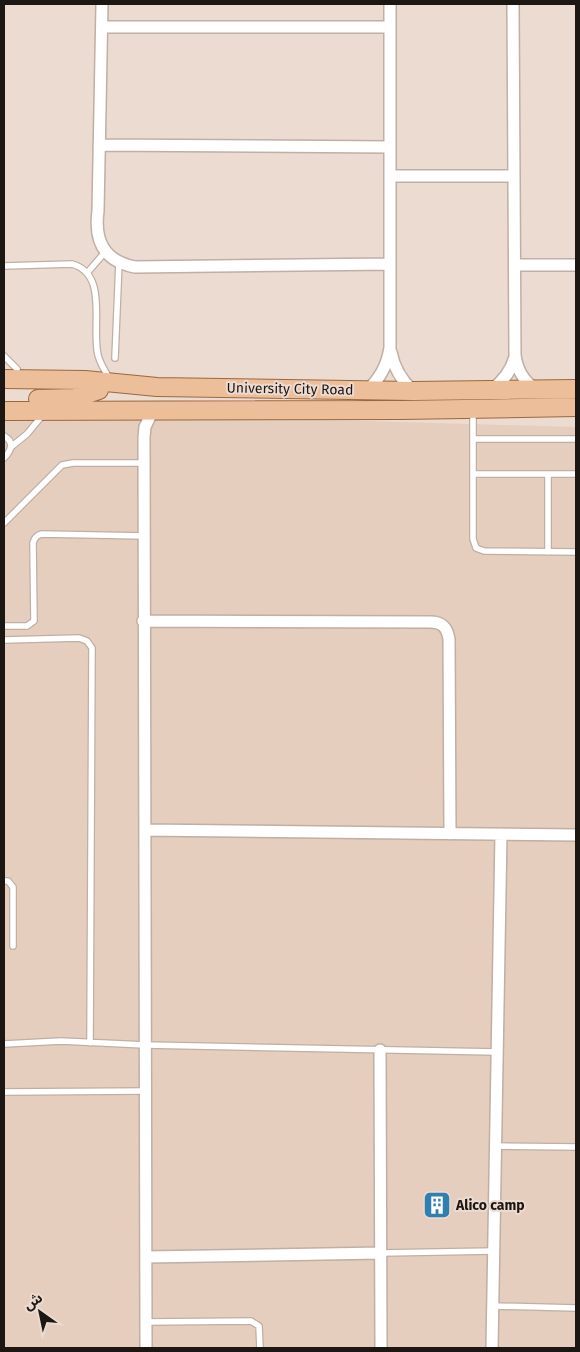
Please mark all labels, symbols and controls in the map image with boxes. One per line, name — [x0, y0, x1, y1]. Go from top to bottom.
street label: University City Road — [226, 379, 354, 399]
building icon: Alico camp — [422, 1190, 452, 1220]
place label: Alico camp — [455, 1197, 525, 1214]
north arrow — [15, 1287, 65, 1337]
text: ش — [21, 1289, 46, 1314]

